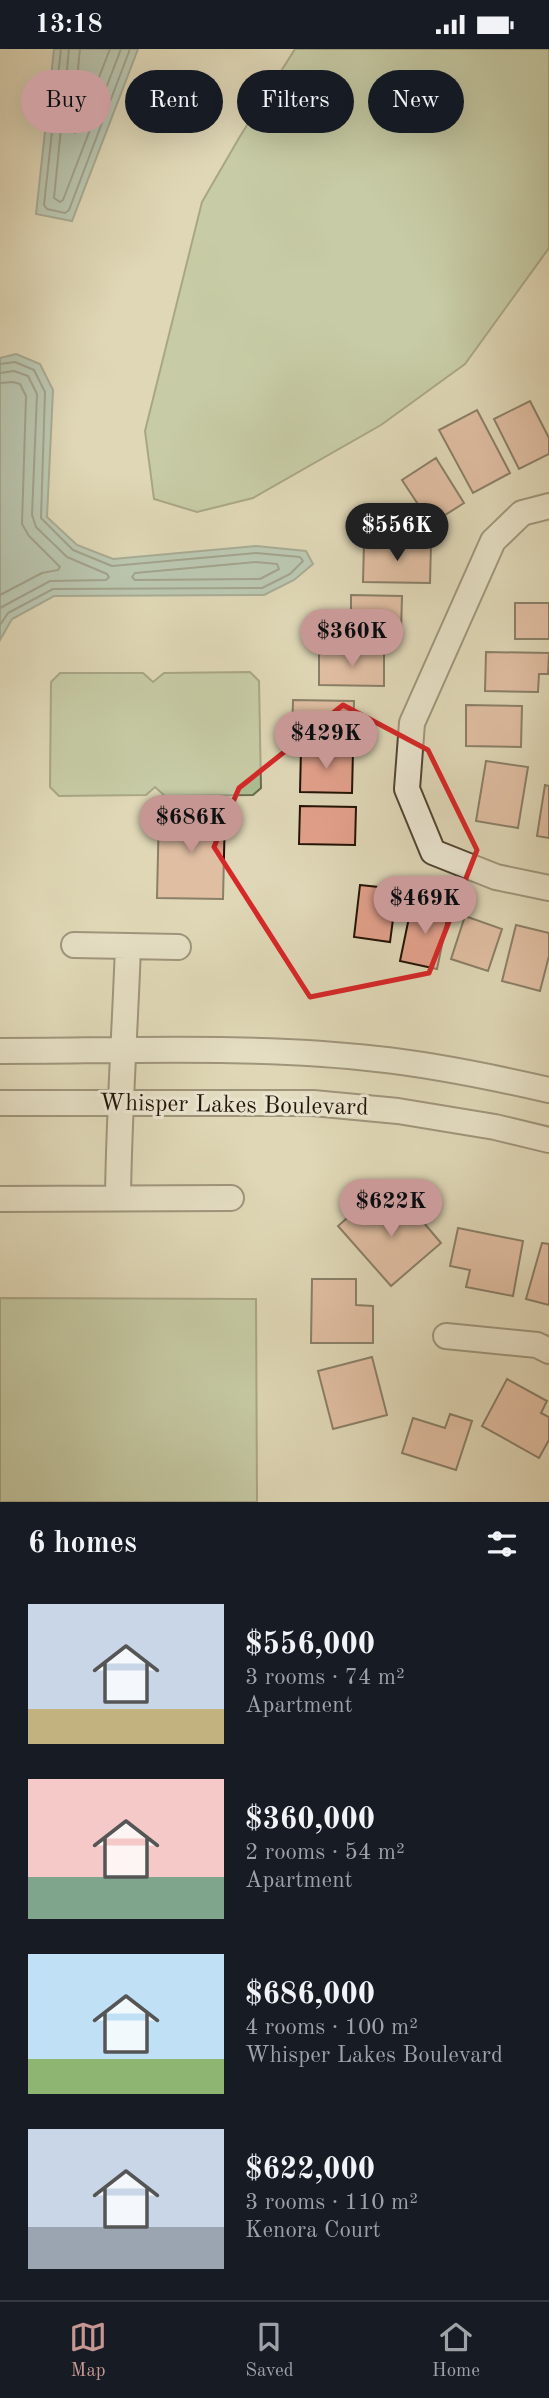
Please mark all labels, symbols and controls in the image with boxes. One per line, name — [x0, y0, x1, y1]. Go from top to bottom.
text: 13:18 — [35, 12, 103, 38]
chip: Buy — [21, 70, 111, 133]
chip: Rent — [125, 70, 223, 133]
chip: Filters — [237, 70, 354, 133]
chip: New — [368, 70, 464, 133]
pin: $556K — [348, 503, 446, 563]
text: $556K — [361, 514, 433, 537]
pin: $360K — [303, 609, 401, 669]
text: $360K — [316, 620, 388, 643]
pin: $429K — [277, 711, 375, 771]
text: $429K — [290, 722, 362, 745]
pin: $686K — [142, 795, 240, 855]
text: $686K — [155, 806, 227, 829]
pin: $469K — [376, 877, 474, 936]
text: $469K — [389, 887, 461, 910]
street label: Whisper Lakes Boulevard — [99, 1092, 369, 1120]
pin: $622K — [342, 1179, 440, 1239]
text: $622K — [355, 1190, 427, 1213]
icon: filters — [483, 1525, 521, 1563]
text: 6 homes — [28, 1529, 137, 1559]
text: $556,000 — [245, 1630, 375, 1660]
icon: home — [84, 1632, 168, 1716]
text: 3 rooms · 74 m² — [245, 1666, 405, 1689]
text: Apartment — [245, 1694, 353, 1717]
text: $360,000 — [245, 1805, 375, 1835]
icon: home — [84, 1807, 168, 1891]
text: 2 rooms · 54 m² — [245, 1841, 405, 1864]
text: Apartment — [245, 1869, 353, 1892]
text: $686,000 — [245, 1980, 375, 2010]
icon: home — [84, 1982, 168, 2066]
text: 4 rooms · 100 m² — [245, 2016, 418, 2039]
text: Whisper Lakes Boulevard — [245, 2044, 503, 2067]
text: $622,000 — [245, 2155, 375, 2185]
icon: home — [84, 2157, 168, 2241]
text: 3 rooms · 110 m² — [245, 2191, 418, 2214]
text: Kenora Court — [245, 2219, 381, 2242]
tab: Map — [69, 2318, 107, 2383]
tab: Saved — [245, 2318, 294, 2383]
tab: Home — [432, 2318, 480, 2383]

